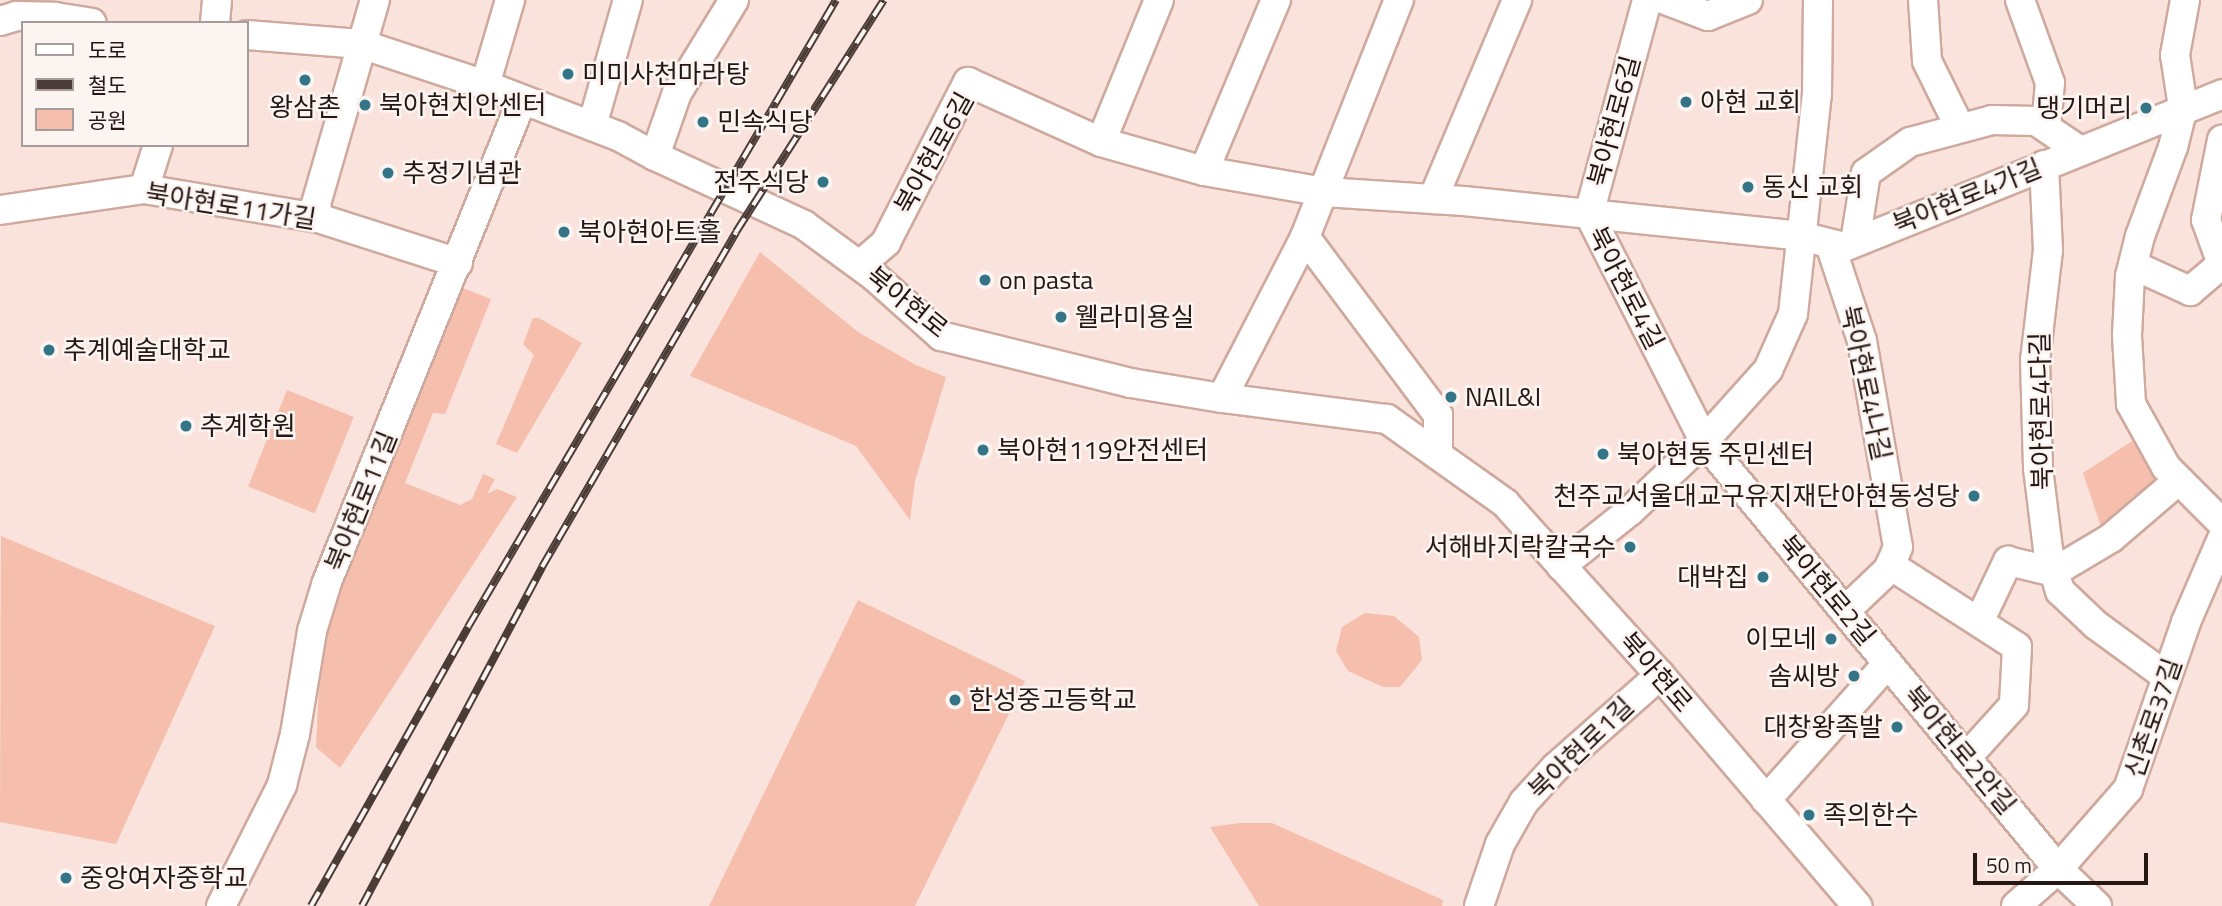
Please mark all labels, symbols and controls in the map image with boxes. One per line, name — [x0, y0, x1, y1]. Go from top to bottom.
legend — [21, 21, 248, 147]
text: 도로 — [88, 34, 127, 66]
street label: 북아현로6길 — [1582, 52, 1646, 190]
place label: 미미사천마라탕 — [582, 58, 749, 90]
marker: 미미사천마라탕 — [560, 66, 576, 82]
text: 철도 — [88, 69, 127, 101]
marker: 왕삼촌 — [297, 72, 313, 88]
place label: 아현 교회 — [1700, 86, 1801, 118]
street label: 북아현로6길 — [888, 87, 980, 219]
place label: 북아현치안센터 — [379, 89, 546, 121]
place label: 왕삼촌 — [269, 91, 341, 123]
place label: 댕기머리 — [2036, 92, 2132, 124]
marker: 아현 교회 — [1678, 94, 1694, 110]
marker: 북아현치안센터 — [357, 97, 373, 113]
marker: 댕기머리 — [2138, 100, 2154, 116]
text: 공원 — [88, 104, 127, 136]
place label: 민속식당 — [717, 106, 813, 138]
marker: 민속식당 — [695, 114, 711, 130]
street label: 북아현로4가길 — [1888, 152, 2046, 240]
place label: 추정기념관 — [402, 157, 522, 189]
marker: 추정기념관 — [380, 165, 396, 181]
place label: 전주식당 — [713, 166, 809, 198]
place label: 동신 교회 — [1762, 171, 1863, 203]
marker: 전주식당 — [815, 174, 831, 190]
street label: 북아현로11가길 — [143, 177, 319, 235]
marker: 동신 교회 — [1740, 179, 1756, 195]
place label: 북아현아트홀 — [578, 216, 722, 248]
street label: 북아현로4길 — [1582, 221, 1670, 355]
marker: 북아현아트홀 — [556, 224, 572, 240]
street label: 북아현로 — [860, 260, 954, 344]
place label: on pasta — [999, 264, 1093, 296]
marker: on pasta — [977, 272, 993, 288]
place label: 웰라미용실 — [1075, 301, 1195, 333]
street label: 북아현로4나길 — [1834, 302, 1898, 464]
marker: 웰라미용실 — [1053, 309, 1069, 325]
street label: 북아현로4다길 — [2024, 332, 2058, 490]
place label: 추계예술대학교 — [63, 334, 230, 366]
marker: 추계예술대학교 — [41, 342, 57, 358]
place label: NAIL&I — [1465, 381, 1541, 413]
marker: NAIL&I — [1443, 389, 1459, 405]
place label: 추계학원 — [200, 410, 296, 442]
marker: 추계학원 — [178, 418, 194, 434]
street label: 북아현로11길 — [319, 426, 403, 576]
place label: 북아현119안전센터 — [997, 434, 1208, 466]
place label: 북아현동 주민센터 — [1617, 438, 1814, 470]
marker: 북아현119안전센터 — [975, 442, 991, 458]
marker: 북아현동 주민센터 — [1595, 446, 1611, 462]
place label: 천주교서울대교구유지재단아현동성당 — [1553, 480, 1960, 512]
marker: 천주교서울대교구유지재단아현동성당 — [1966, 488, 1982, 504]
street label: 북아현로2길 — [1772, 529, 1882, 651]
place label: 서해바지락칼국수 — [1425, 531, 1616, 563]
marker: 서해바지락칼국수 — [1622, 539, 1638, 555]
place label: 대박집 — [1677, 561, 1749, 593]
marker: 대박집 — [1755, 569, 1771, 585]
place label: 이모네 — [1745, 623, 1817, 655]
street label: 북아현로 — [1613, 626, 1699, 718]
marker: 이모네 — [1823, 631, 1839, 647]
street label: 신촌로37길 — [2118, 654, 2188, 782]
place label: 솜씨방 — [1768, 660, 1840, 692]
marker: 솜씨방 — [1846, 668, 1862, 684]
street label: 북아현로2안길 — [1897, 679, 2023, 821]
place label: 한성중고등학교 — [969, 684, 1136, 716]
street label: 북아현로1길 — [1522, 690, 1640, 806]
marker: 한성중고등학교 — [947, 692, 963, 708]
place label: 대창왕족발 — [1763, 711, 1883, 743]
marker: 대창왕족발 — [1889, 719, 1905, 735]
place label: 족의한수 — [1823, 799, 1919, 831]
marker: 족의한수 — [1801, 807, 1817, 823]
scale bar — [1977, 839, 2152, 883]
text: 50 m — [1986, 849, 2032, 881]
place label: 중앙여자중학교 — [80, 862, 247, 894]
marker: 중앙여자중학교 — [58, 870, 74, 886]

